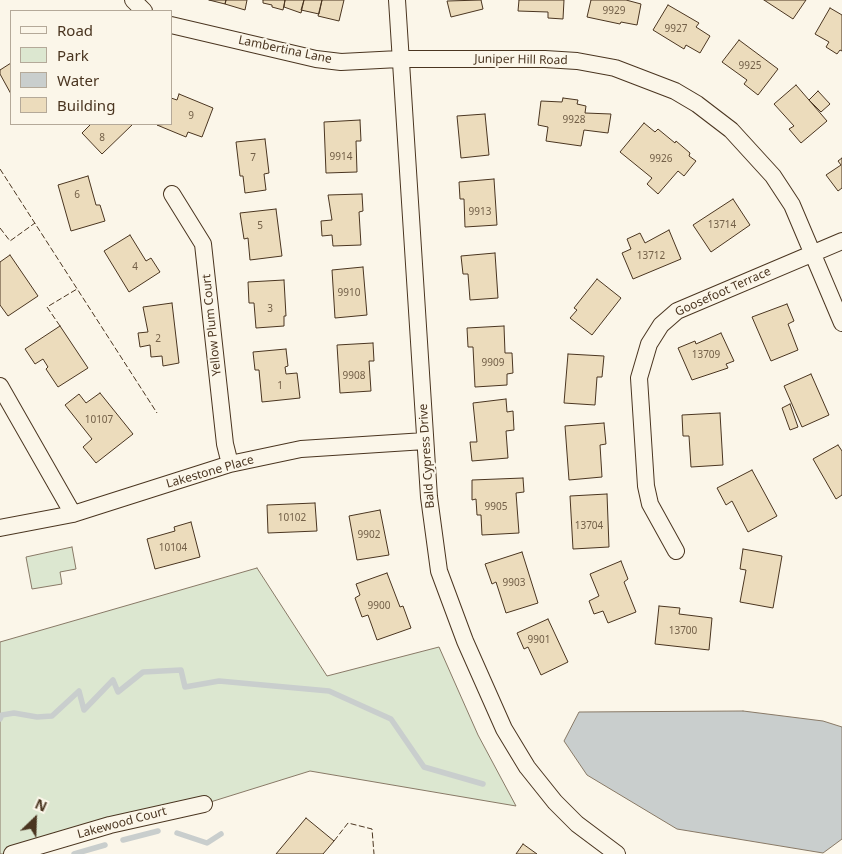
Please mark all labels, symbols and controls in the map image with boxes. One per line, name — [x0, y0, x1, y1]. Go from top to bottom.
house number: 9929 — [603, 5, 625, 17]
legend — [10, 10, 172, 125]
text: Road — [57, 20, 93, 40]
house number: 9927 — [665, 23, 687, 35]
street label: Lambertina Lane — [237, 33, 333, 67]
text: Park — [57, 45, 89, 65]
street label: Juniper Hill Road — [474, 52, 568, 68]
house number: 9925 — [739, 60, 761, 72]
text: Water — [57, 70, 99, 90]
text: Building — [57, 95, 115, 115]
house number: 9 — [188, 110, 194, 122]
house number: 9928 — [563, 114, 585, 126]
house number: 8 — [99, 132, 105, 144]
house number: 9914 — [330, 151, 352, 163]
house number: 7 — [250, 152, 256, 164]
house number: 9926 — [650, 153, 672, 165]
house number: 6 — [74, 189, 80, 201]
house number: 9913 — [469, 206, 491, 218]
house number: 13714 — [708, 219, 736, 231]
house number: 5 — [257, 220, 263, 232]
house number: 13712 — [637, 250, 665, 262]
house number: 4 — [132, 261, 138, 273]
street label: Goosefoot Terrace — [673, 264, 773, 320]
street label: Yellow Plum Court — [199, 273, 225, 377]
house number: 9910 — [338, 287, 360, 299]
house number: 3 — [267, 303, 273, 315]
house number: 2 — [155, 333, 161, 345]
house number: 13709 — [692, 349, 720, 361]
house number: 9909 — [482, 357, 504, 369]
house number: 9908 — [343, 370, 365, 382]
house number: 1 — [277, 380, 283, 392]
street label: Bald Cypress Drive — [416, 403, 438, 509]
house number: 10107 — [85, 414, 113, 426]
street label: Lakestone Place — [165, 453, 255, 491]
house number: 9905 — [485, 501, 507, 513]
house number: 10102 — [278, 512, 306, 524]
house number: 13704 — [575, 520, 603, 532]
house number: 9902 — [358, 529, 380, 541]
house number: 10104 — [159, 542, 187, 554]
house number: 9903 — [503, 577, 525, 589]
house number: 9900 — [368, 600, 390, 612]
house number: 13700 — [669, 625, 697, 637]
house number: 9901 — [528, 634, 550, 646]
north arrow — [10, 794, 60, 844]
text: N — [32, 794, 50, 816]
street label: Lakewood Court — [76, 804, 168, 842]

